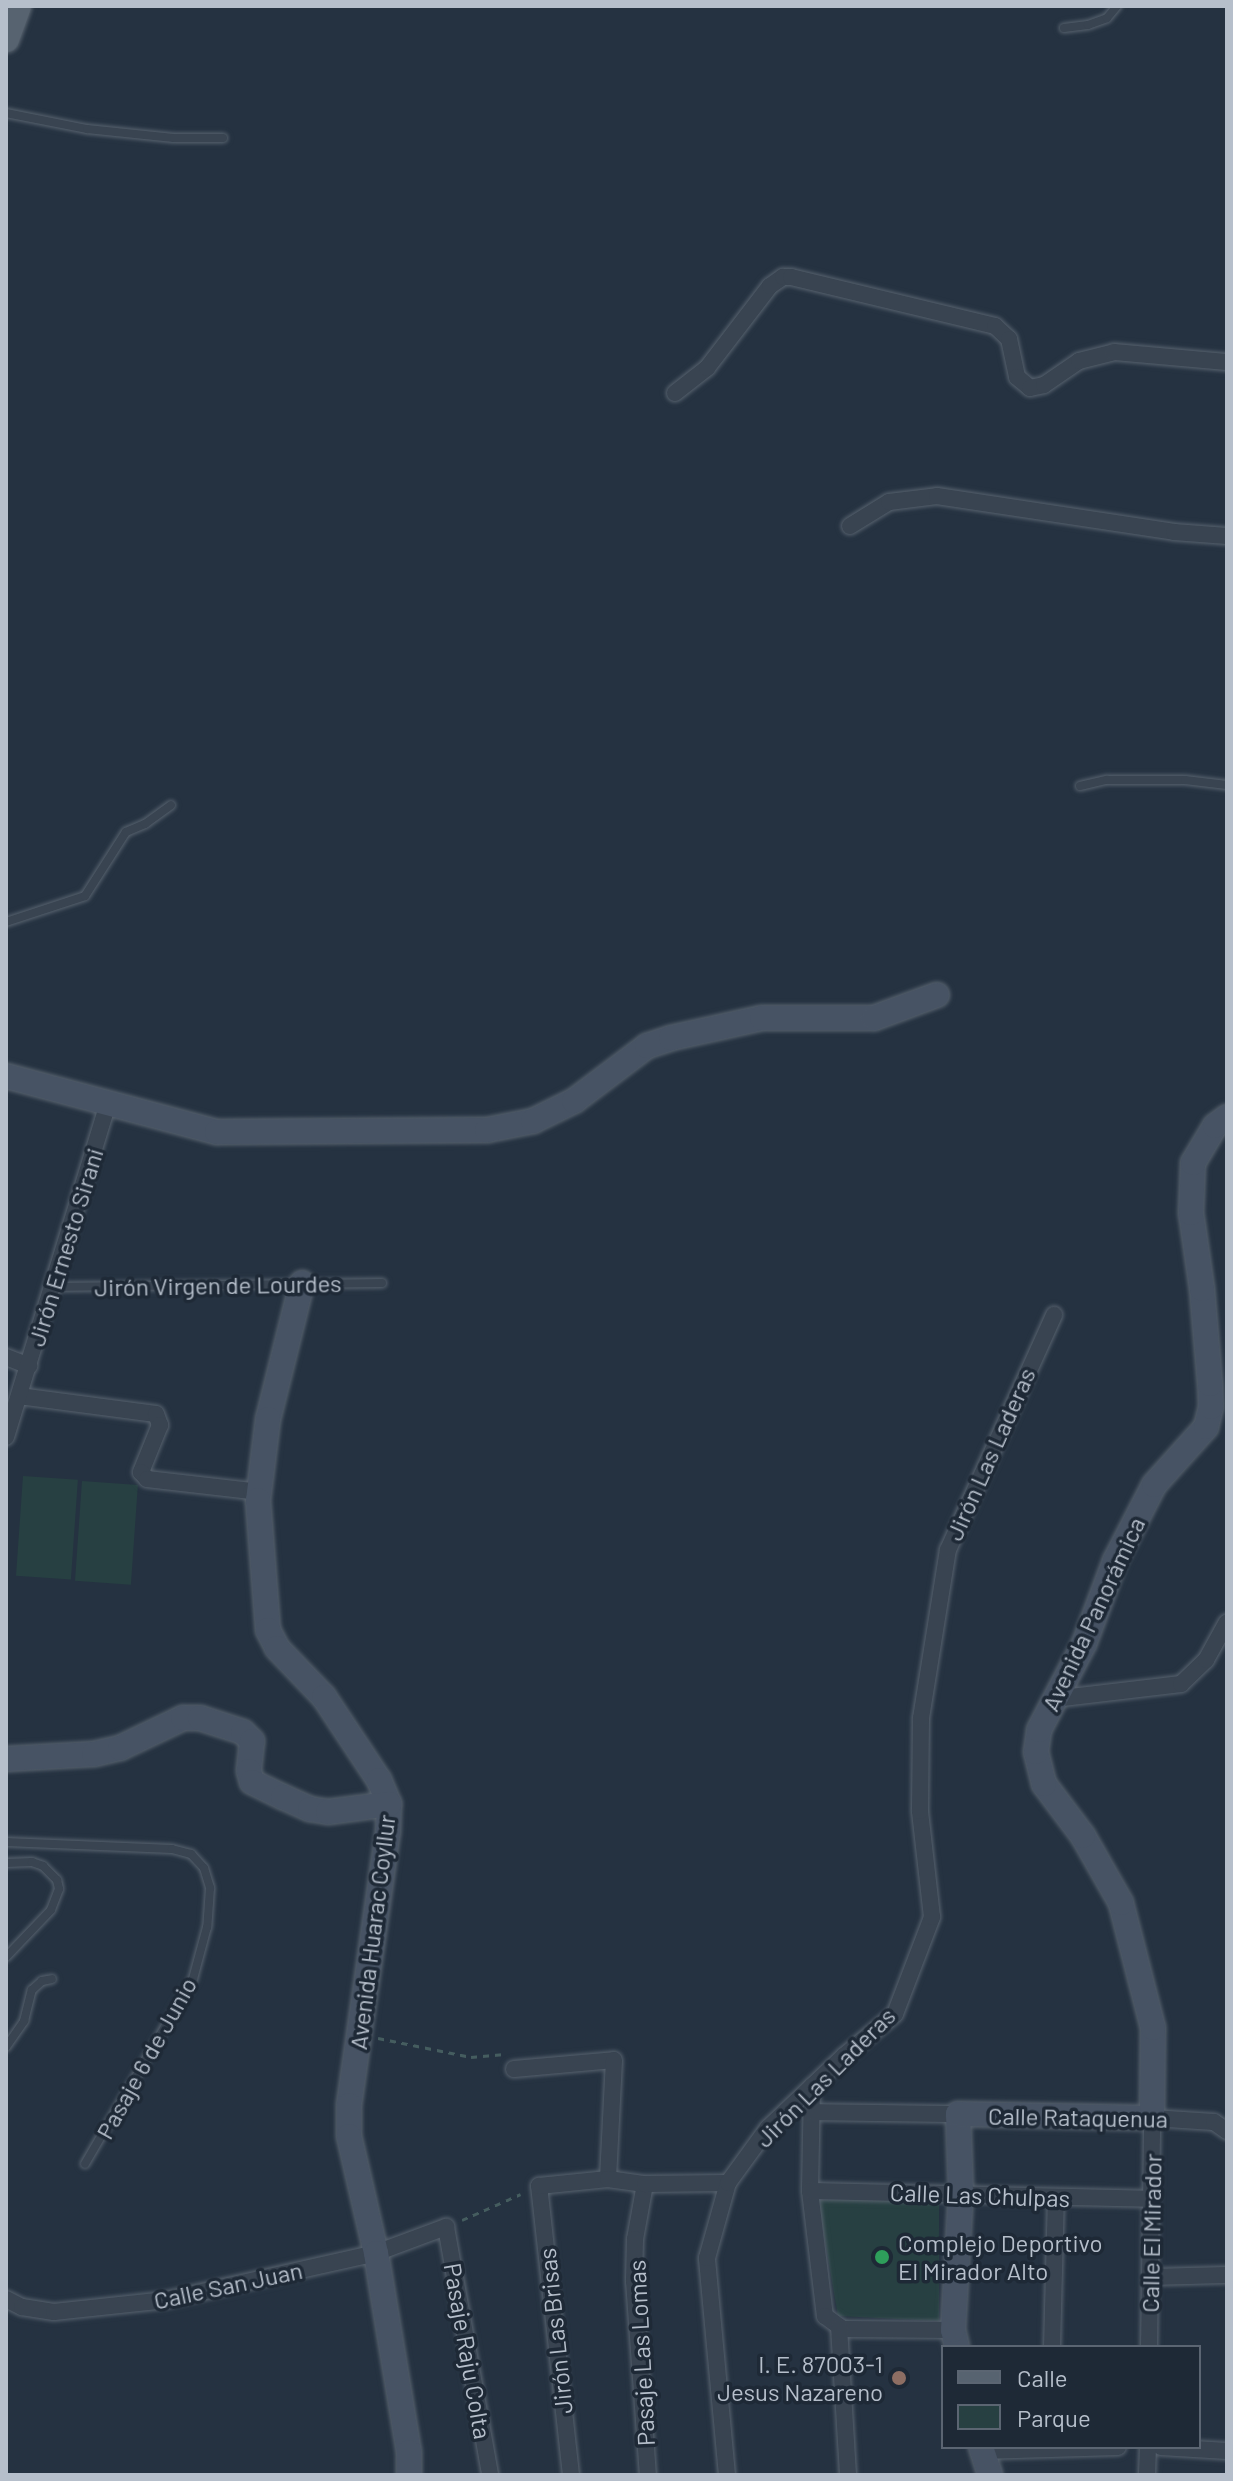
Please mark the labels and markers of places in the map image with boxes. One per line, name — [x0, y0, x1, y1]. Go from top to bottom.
place label: Complejo Deportivo El Mirador Alto — [898, 2229, 1103, 2285]
marker: Complejo Deportivo El Mirador Alto — [873, 2248, 891, 2266]
place label: I. E. 87003-1 Jesus Nazareno — [717, 2350, 883, 2406]
marker: I. E. 87003-1 Jesus Nazareno — [890, 2369, 908, 2387]

